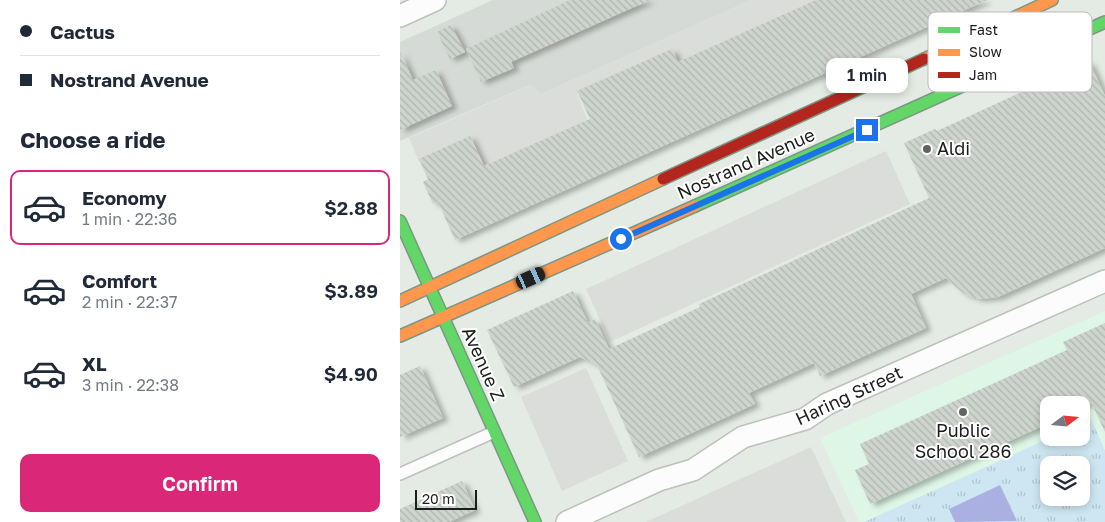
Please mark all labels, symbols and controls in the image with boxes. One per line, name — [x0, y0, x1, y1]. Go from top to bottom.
legend — [928, 12, 1092, 92]
text: Cactus — [50, 20, 115, 43]
text: Fast — [969, 21, 998, 38]
text: Slow — [969, 43, 1002, 60]
callout: 1 min — [826, 58, 908, 92]
text: 1 min — [847, 65, 887, 85]
text: Jam — [969, 66, 997, 83]
text: Nostrand Avenue — [50, 68, 209, 91]
route end — [856, 119, 878, 141]
street label: Nostrand Avenue — [673, 123, 818, 203]
text: Choose a ride — [20, 126, 166, 153]
place label: Aldi — [937, 137, 970, 159]
marker: Aldi — [921, 143, 933, 155]
icon: car — [22, 185, 67, 230]
text: Economy — [82, 186, 167, 209]
text: $2.88 — [324, 196, 378, 219]
text: 1 min · 22:36 — [82, 209, 177, 229]
route start — [610, 228, 632, 250]
car — [514, 265, 547, 291]
icon: car — [22, 268, 67, 313]
text: Comfort — [82, 269, 157, 292]
text: $3.89 — [324, 279, 378, 302]
text: 2 min · 22:37 — [82, 292, 178, 312]
street label: Avenue Z — [458, 323, 510, 404]
icon: car — [22, 351, 67, 396]
text: XL — [82, 352, 107, 375]
street label: Haring Street — [792, 361, 906, 429]
text: $4.90 — [324, 362, 378, 385]
text: 3 min · 22:38 — [82, 375, 179, 395]
north arrow — [1040, 396, 1090, 446]
map controls — [1040, 396, 1090, 506]
marker: Public School 286 — [957, 406, 969, 418]
place label: Public School 286 — [915, 419, 1011, 462]
button: Confirm — [20, 454, 380, 512]
button: layers — [1040, 456, 1090, 506]
scale bar — [415, 487, 478, 510]
text: 20 m — [422, 490, 455, 507]

